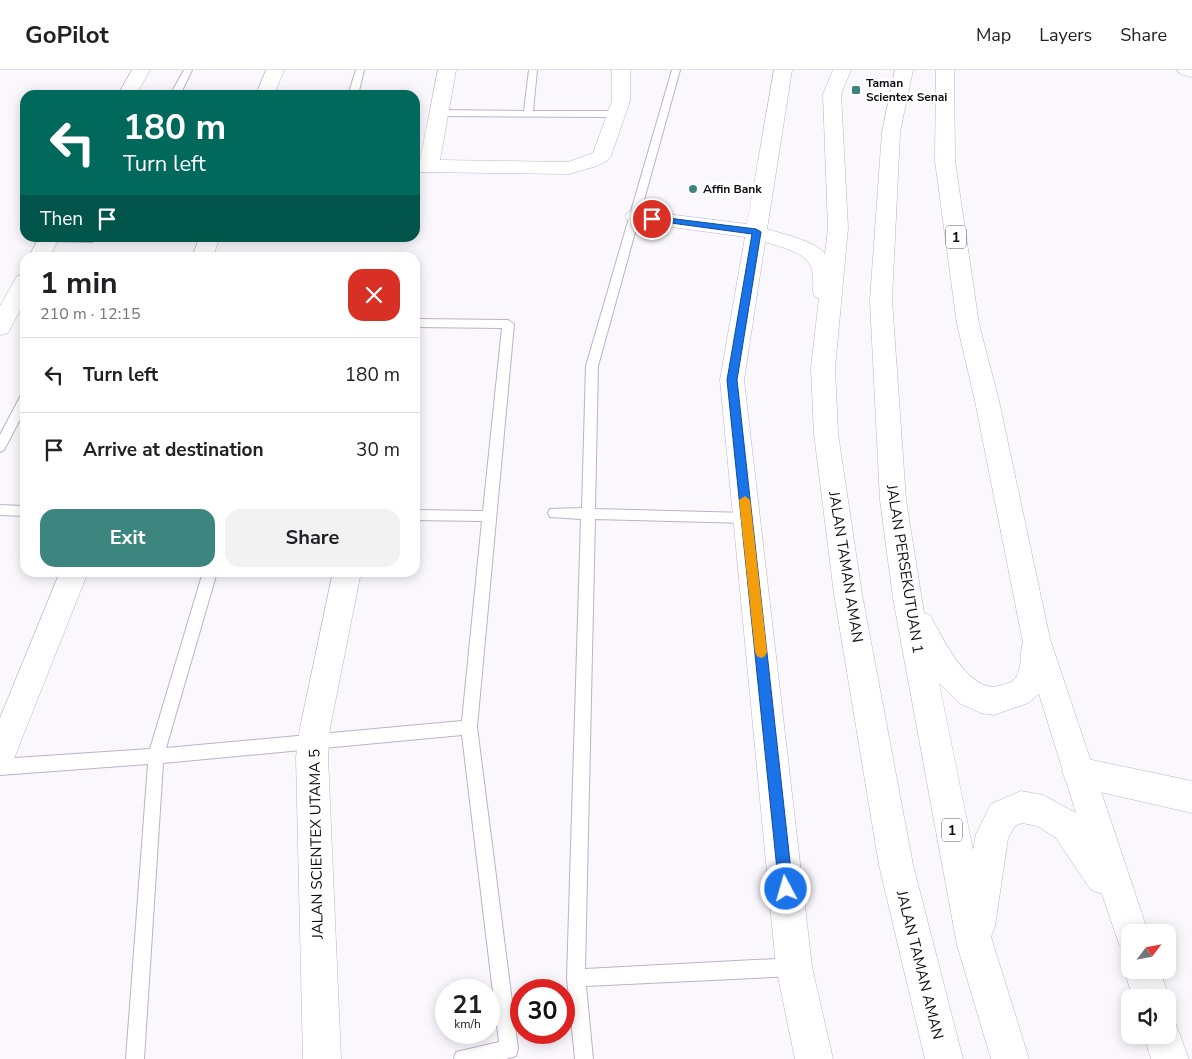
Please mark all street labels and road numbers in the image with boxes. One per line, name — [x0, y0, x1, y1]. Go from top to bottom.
road number: 1 — [946, 226, 966, 248]
street label: JALAN PERSEKUTUAN 1 — [882, 482, 928, 655]
street label: JALAN TAMAN AMAN — [824, 489, 868, 644]
street label: JALAN SCIENTEX UTAMA 5 — [304, 749, 328, 940]
road number: 1 — [942, 818, 962, 842]
street label: JALAN TAMAN AMAN — [892, 887, 948, 1042]

